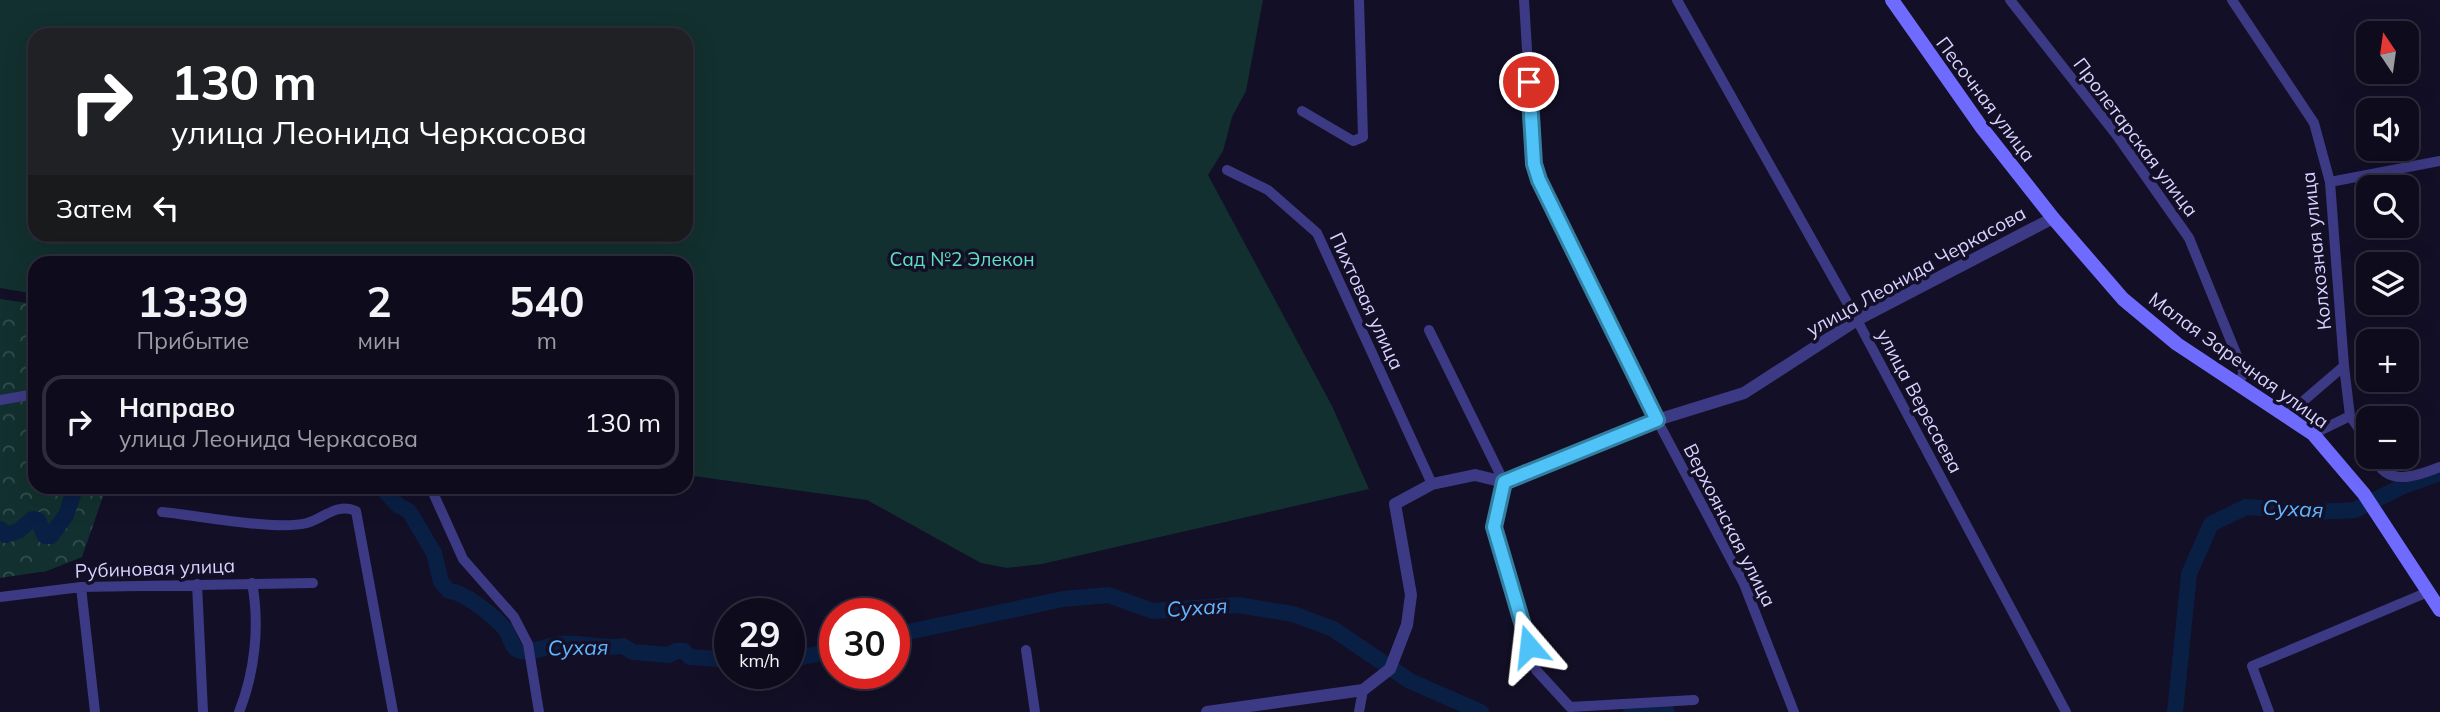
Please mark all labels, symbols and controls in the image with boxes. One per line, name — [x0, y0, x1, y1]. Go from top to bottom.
north arrow — [2356, 21, 2418, 84]
map controls — [2356, 21, 2419, 469]
street label: Песочная улица — [1931, 32, 2041, 166]
text: 130 m — [171, 51, 317, 112]
pin — [1499, 52, 1559, 112]
street label: Пролетарская улица — [2068, 53, 2204, 221]
icon: right — [56, 56, 147, 147]
icon: arrive — [1510, 63, 1548, 101]
button: sound — [2356, 98, 2419, 161]
text: улица Леонида Черкасова — [171, 112, 587, 152]
street label: Колхозная улица — [2296, 171, 2336, 331]
button: search — [2356, 175, 2419, 238]
icon: left — [147, 189, 185, 227]
text: Затем — [56, 192, 133, 225]
street label: улица Леонида Черкасова — [1802, 201, 2030, 341]
street label: Пихтовая улица — [1325, 229, 1409, 373]
park label: Сад №2 Элекон — [889, 247, 1035, 271]
button: layers — [2356, 252, 2419, 315]
text: 13:39 — [137, 275, 248, 328]
text: 2 — [366, 275, 392, 328]
text: 540 — [509, 275, 585, 328]
street label: Малая Заречная улица — [2144, 287, 2334, 433]
street label: улица Вересаева — [1872, 325, 1968, 477]
text: Прибытие — [136, 326, 249, 355]
text: мин — [358, 326, 401, 355]
text: m — [537, 326, 557, 355]
button: + — [2356, 329, 2419, 392]
text: Направо — [119, 391, 235, 424]
icon: right — [60, 403, 98, 441]
text: 130 m — [585, 406, 661, 439]
button: − — [2356, 406, 2419, 469]
text: улица Леонида Черкасова — [119, 424, 418, 453]
street label: Верхоянская улица — [1678, 439, 1782, 611]
water label: Сухая — [2262, 493, 2324, 523]
street label: Рубиновая улица — [74, 553, 236, 583]
water label: Сухая — [1166, 592, 1228, 622]
speed limit sign: 30 — [819, 598, 910, 689]
position arrow — [1492, 609, 1566, 683]
text: 29 — [738, 612, 781, 656]
water label: Сухая — [547, 633, 609, 661]
text: km/h — [739, 649, 780, 672]

